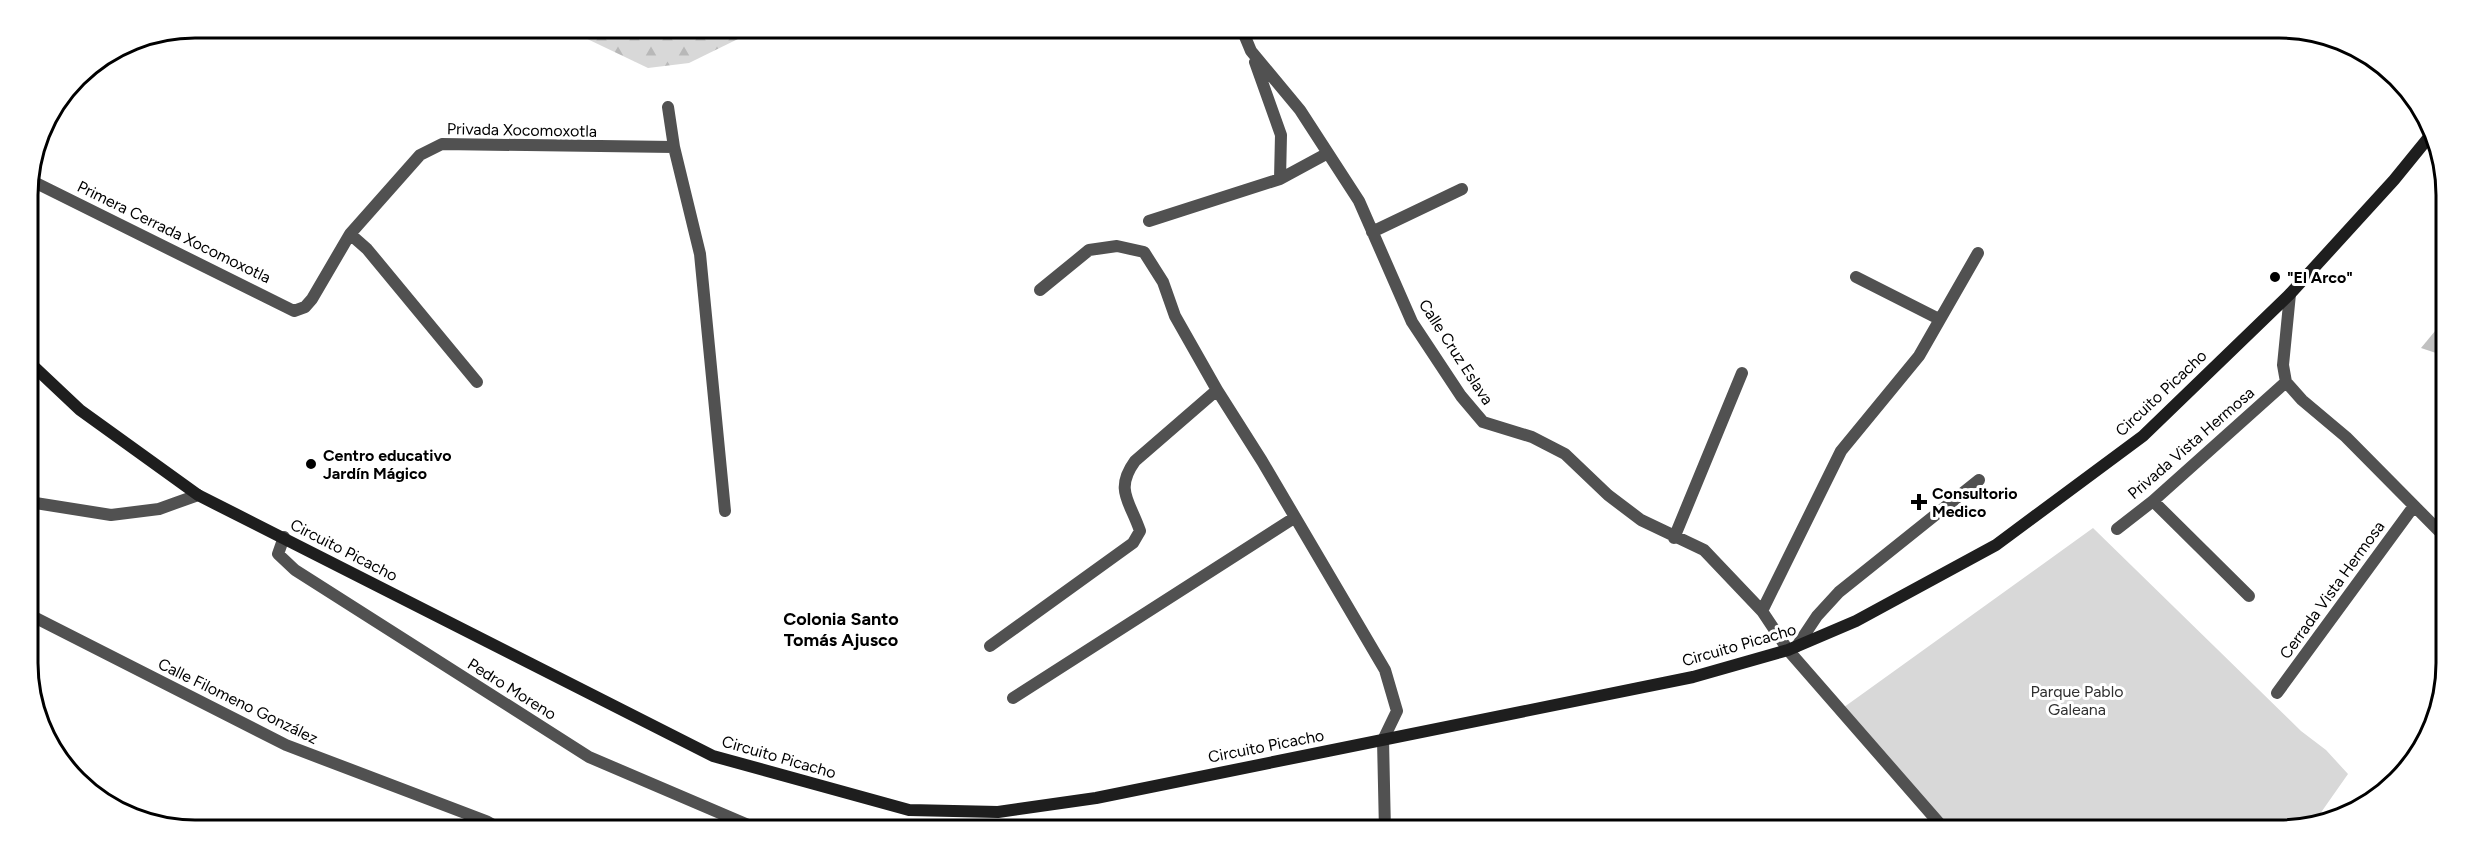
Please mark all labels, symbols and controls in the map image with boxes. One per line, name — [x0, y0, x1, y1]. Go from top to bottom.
street label: Privada Xocomoxotla — [447, 119, 597, 141]
street label: Primera Cerrada Xocomoxotla — [74, 177, 274, 287]
place label: "El Arco" — [2287, 268, 2353, 287]
marker: "El Arco" — [2268, 270, 2282, 284]
street label: Calle Cruz Eslava — [1415, 296, 1497, 408]
street label: Circuito Picacho — [2111, 346, 2211, 440]
street label: Privada Vista Hermosa — [2124, 383, 2258, 503]
place label: Centro educativo Jardín Mágico — [323, 446, 451, 483]
marker: Centro educativo Jardín Mágico — [304, 457, 318, 471]
place label: Consultorio Medico — [1932, 484, 2018, 521]
marker: Consultorio Medico — [1910, 493, 1928, 511]
street label: Circuito Picacho — [287, 515, 401, 585]
street label: Cerrada Vista Hermosa — [2276, 517, 2388, 663]
district label: Colonia Santo Tomás Ajusco — [783, 608, 899, 651]
street label: Circuito Picacho — [1680, 620, 1798, 670]
street label: Calle Filomeno González — [155, 654, 321, 748]
street label: Pedro Moreno — [464, 654, 560, 724]
park label: Parque Pablo Galeana — [2031, 682, 2123, 719]
street label: Circuito Picacho — [1206, 725, 1326, 767]
street label: Circuito Picacho — [720, 732, 838, 782]

